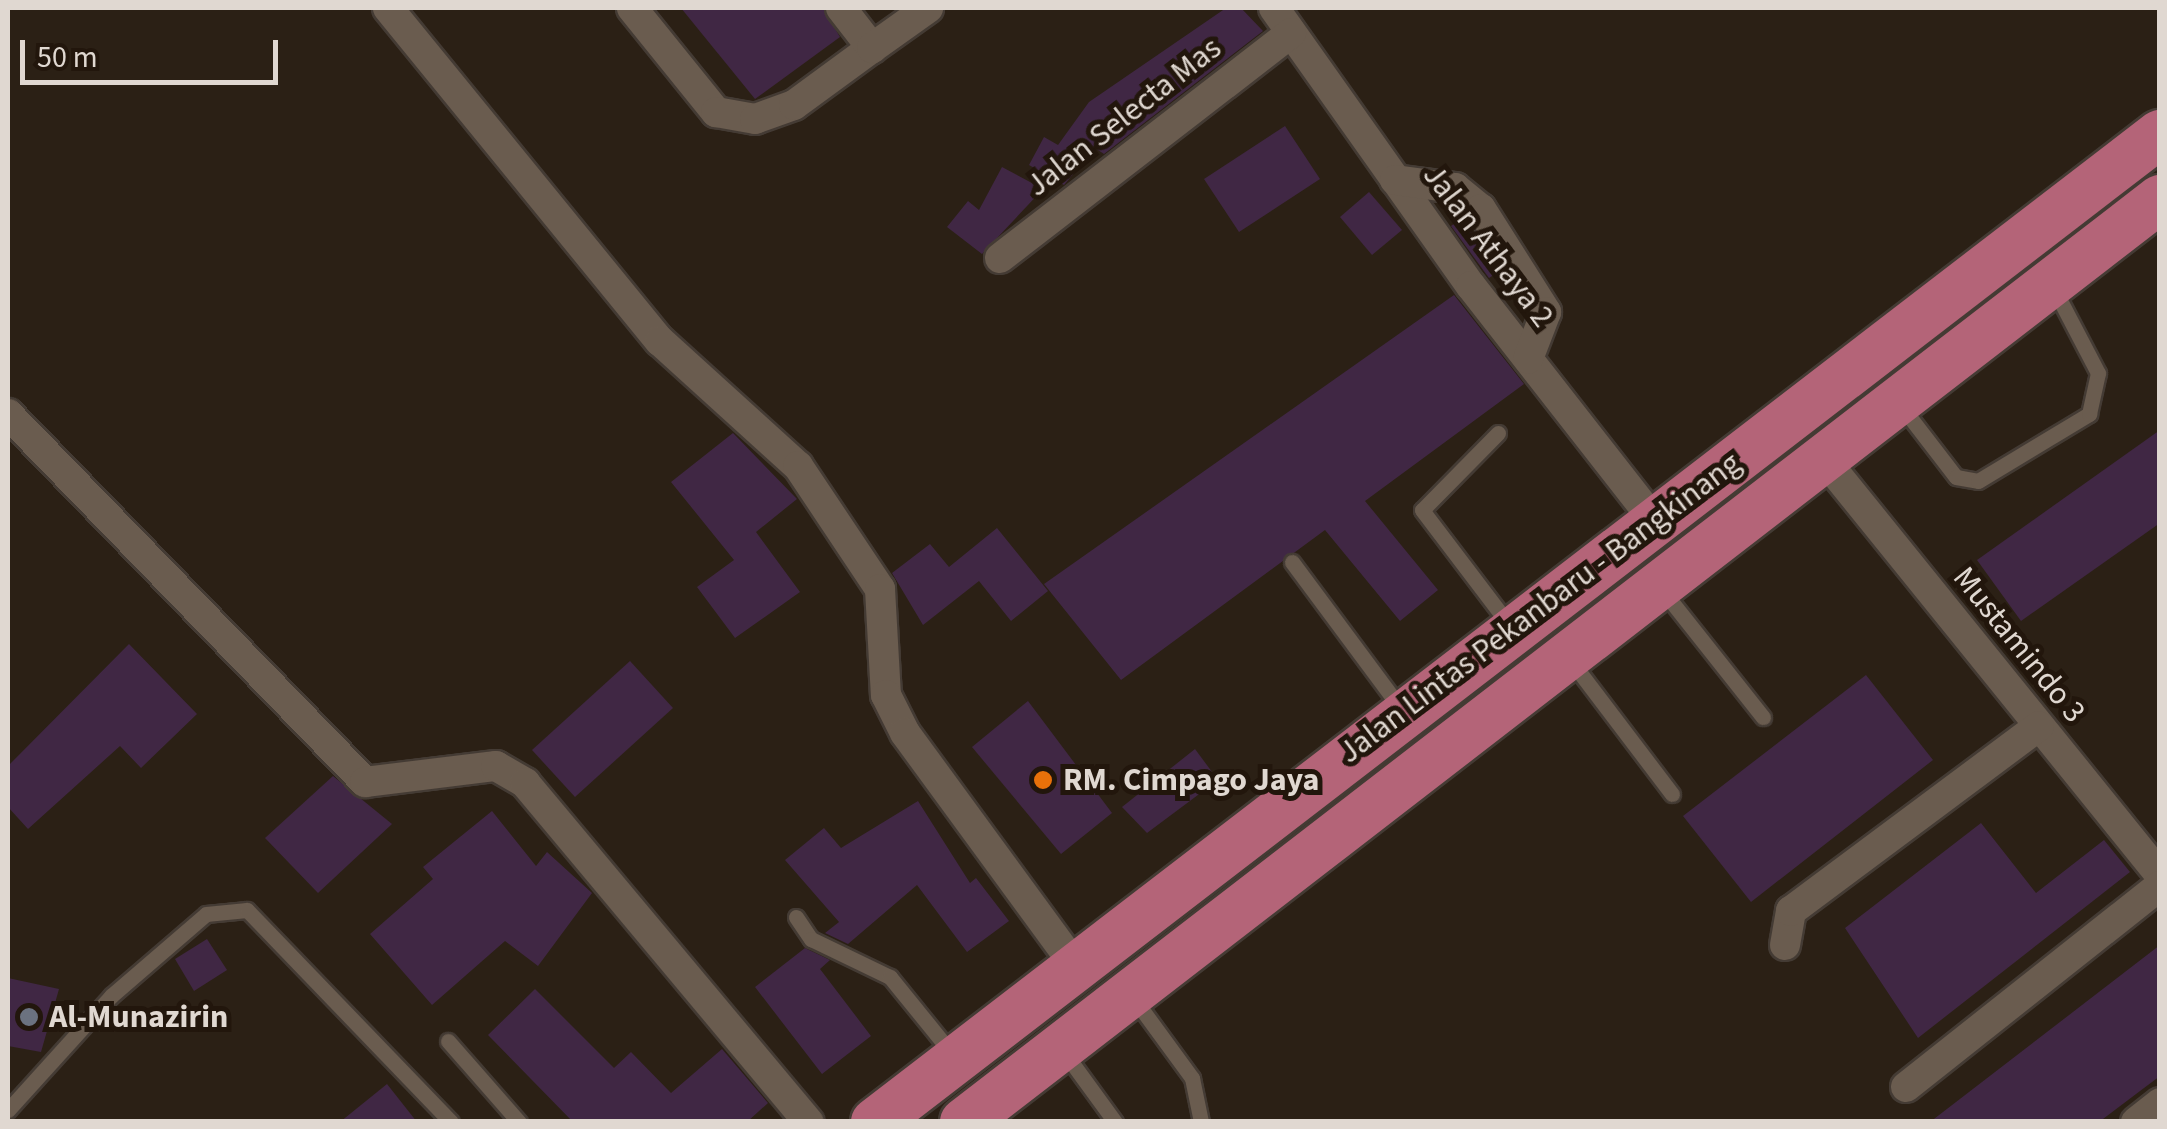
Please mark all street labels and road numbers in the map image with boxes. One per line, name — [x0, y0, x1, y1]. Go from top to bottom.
street label: Jalan Selecta Mas — [1019, 29, 1229, 205]
street label: Jalan Athaya 2 — [1414, 157, 1562, 335]
street label: Jalan Lintas Pekanbaru - Bangkinang — [1331, 444, 1749, 772]
street label: Mustamindo 3 — [1945, 559, 2093, 731]

